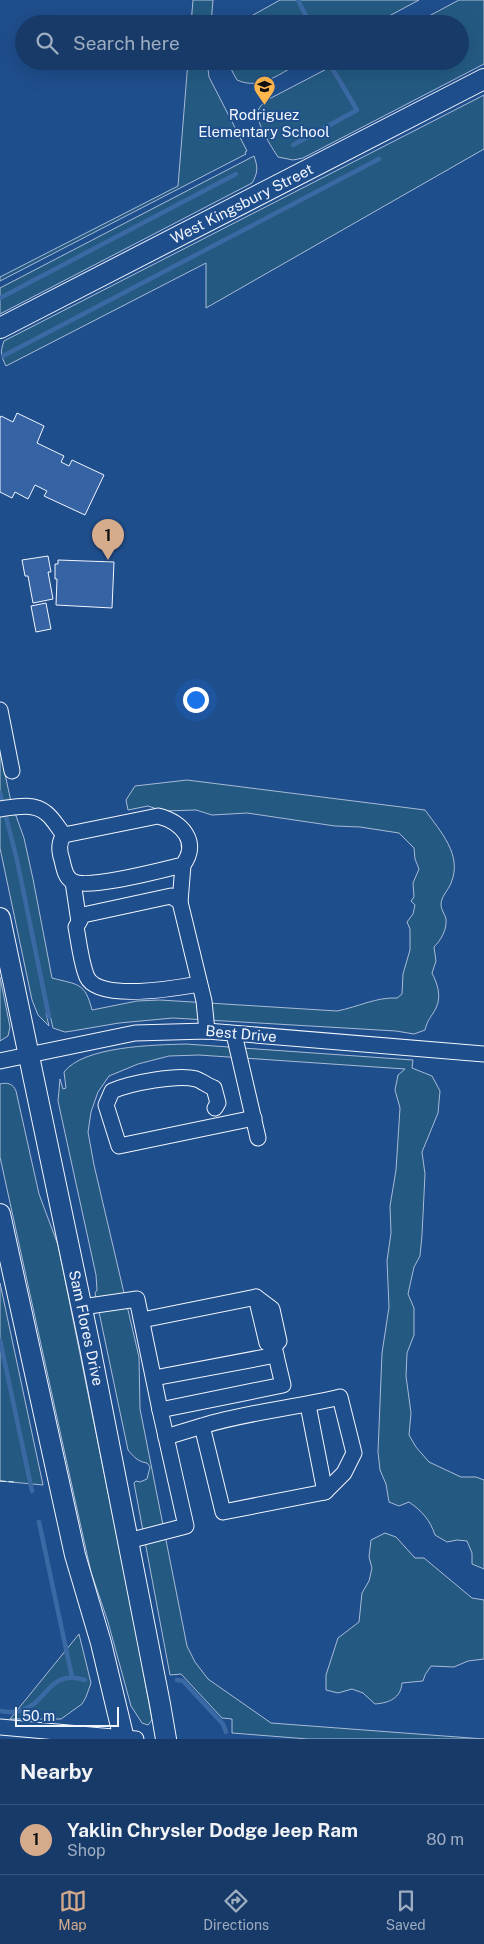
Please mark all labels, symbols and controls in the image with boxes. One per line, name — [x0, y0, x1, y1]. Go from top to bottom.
search box — [15, 15, 469, 70]
icon: search — [33, 29, 61, 57]
text: Search here — [73, 32, 180, 54]
school or university icon: Rodriguez Elementary School — [252, 75, 276, 106]
place label: Rodriguez Elementary School — [198, 106, 330, 140]
street label: West Kingsbury Street — [168, 160, 316, 247]
pin: 1 — [92, 519, 124, 560]
your location — [183, 687, 209, 713]
street label: Best Drive — [205, 1022, 277, 1045]
street label: Sam Flores Drive — [66, 1269, 107, 1387]
scale bar — [15, 1704, 119, 1727]
text: 50 m — [22, 1708, 55, 1724]
text: Nearby — [20, 1759, 93, 1784]
text: Yaklin Chrysler Dodge Jeep Ram — [67, 1819, 358, 1841]
text: 1 — [33, 1830, 39, 1849]
text: 80 m — [426, 1830, 464, 1849]
text: Shop — [67, 1841, 106, 1860]
tab: Map — [58, 1887, 87, 1933]
tab: Directions — [203, 1887, 269, 1933]
tab: Saved — [386, 1887, 426, 1933]

